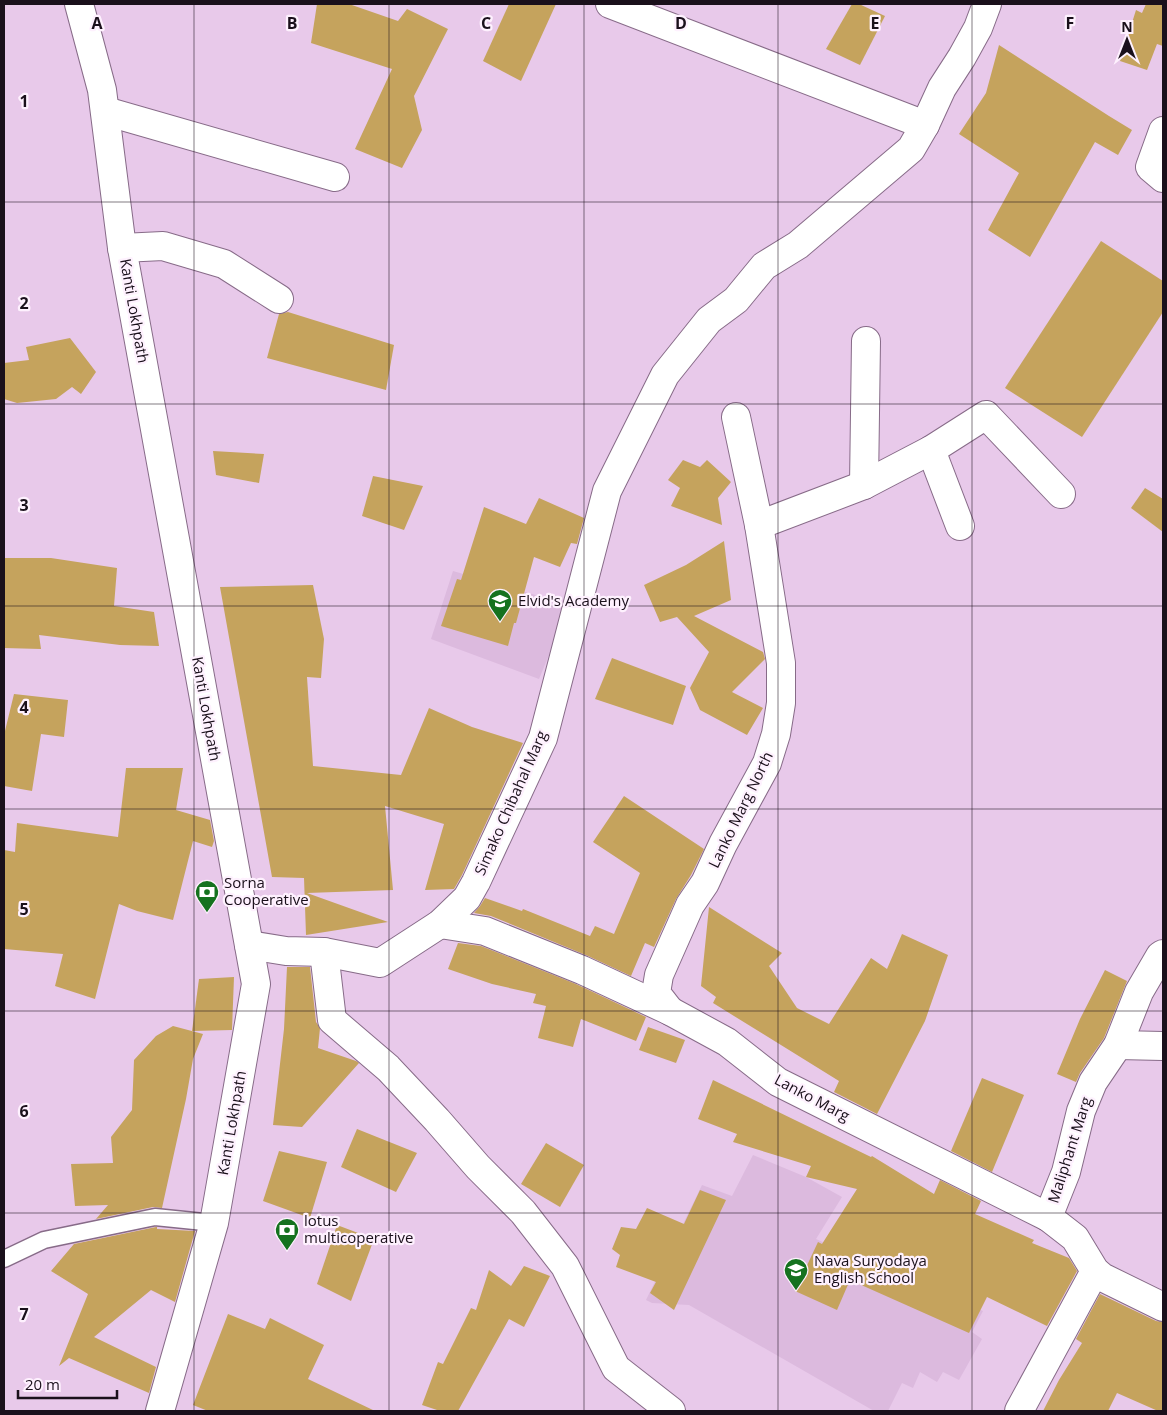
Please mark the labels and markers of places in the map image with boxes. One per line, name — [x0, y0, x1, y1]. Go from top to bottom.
school or university icon: Elvid's Academy — [487, 588, 513, 622]
place label: Elvid's Academy — [518, 590, 629, 610]
place label: Sorna Cooperative — [224, 872, 309, 909]
bank icon: Sorna Cooperative — [194, 879, 220, 913]
place label: lotus multicoperative — [304, 1210, 413, 1247]
bank icon: lotus multicoperative — [274, 1217, 300, 1251]
place label: Nava Suryodaya English School — [814, 1250, 927, 1287]
school or university icon: Nava Suryodaya English School — [783, 1257, 809, 1291]

